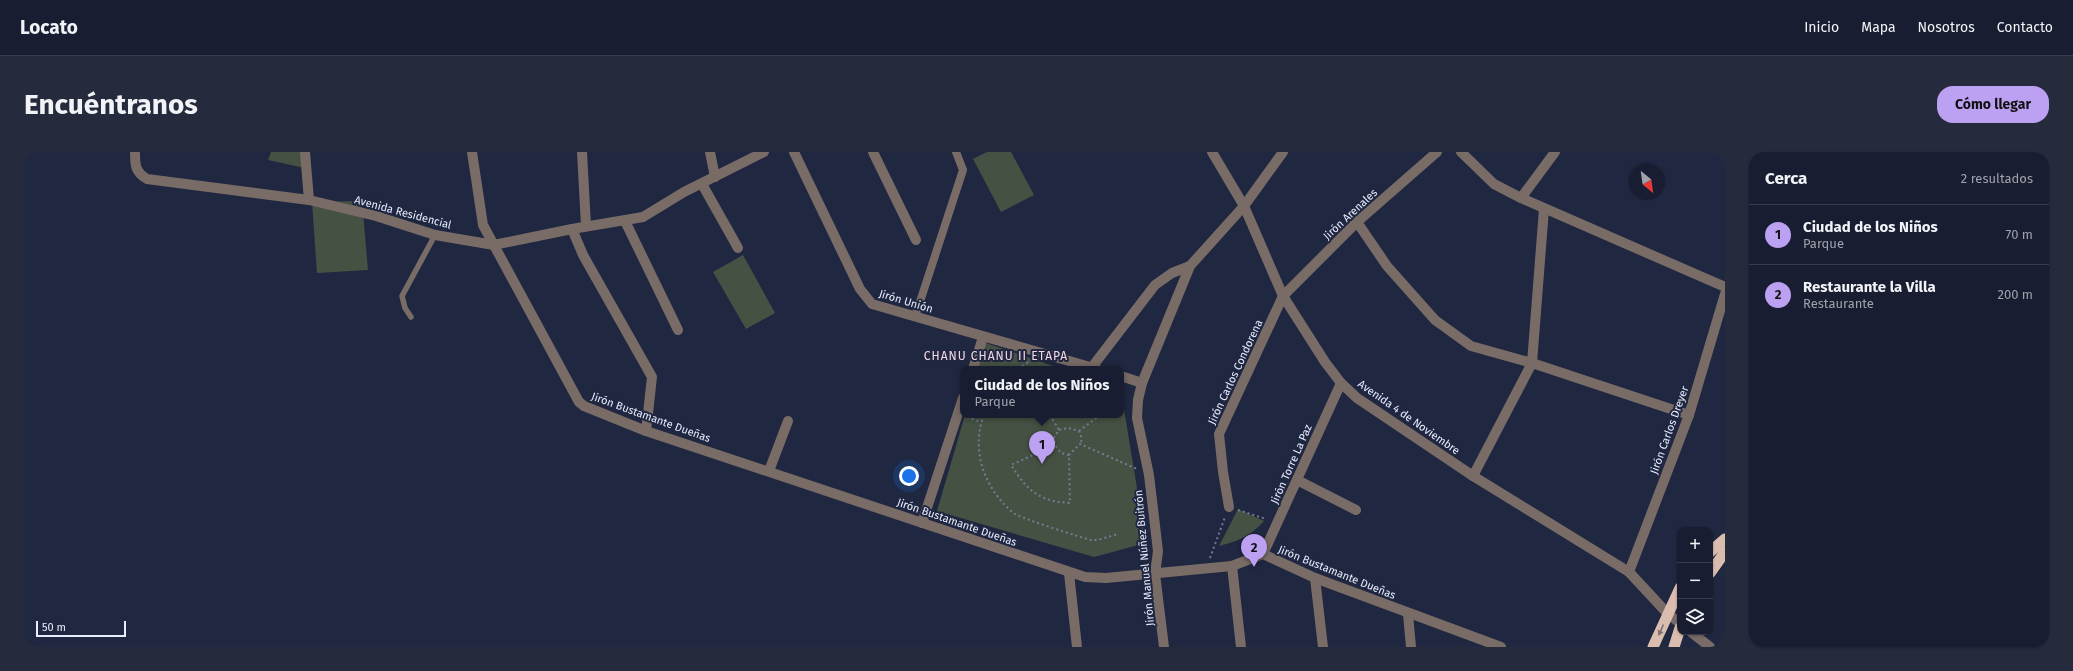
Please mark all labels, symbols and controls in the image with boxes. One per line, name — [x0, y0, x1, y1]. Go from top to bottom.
text: Locato — [20, 16, 78, 39]
text: Inicio — [1804, 19, 1839, 36]
text: Mapa — [1861, 19, 1896, 36]
text: Nosotros — [1918, 19, 1975, 36]
text: Contacto — [1997, 19, 2053, 36]
button: Cómo llegar — [1937, 86, 2049, 123]
text: Encuéntranos — [24, 88, 198, 121]
north arrow — [1629, 164, 1665, 200]
text: Cerca — [1765, 168, 1807, 189]
text: 2 resultados — [1961, 171, 2033, 186]
street label: Jirón Arenales — [1321, 186, 1380, 243]
street label: Avenida Residencial — [353, 193, 453, 232]
text: Ciudad de los Niños — [1803, 218, 1938, 236]
text: 1 — [1775, 227, 1781, 242]
text: 70 m — [2006, 227, 2033, 242]
text: Parque — [1803, 236, 1844, 251]
text: Restaurante la Villa — [1803, 278, 1936, 296]
street label: Jirón Unión — [877, 287, 934, 316]
text: 2 — [1775, 287, 1781, 302]
text: 200 m — [1997, 287, 2033, 302]
text: Restaurante — [1803, 296, 1874, 311]
street label: Jirón Carlos Condorena — [1205, 318, 1265, 427]
district label: CHANU CHANU II ETAPA — [924, 349, 1068, 363]
popup — [960, 366, 1124, 418]
text: Ciudad de los Niños — [975, 376, 1109, 394]
street label: Avenida 4 de Noviembre — [1355, 377, 1462, 458]
street label: Jirón Carlos Dreyer — [1648, 384, 1692, 476]
street label: Jirón Bustamante Dueñas — [590, 390, 712, 445]
text: Parque — [975, 394, 1016, 409]
street label: Jirón Torre La Paz — [1268, 422, 1315, 506]
pin: 1 — [1029, 431, 1055, 464]
your location — [899, 466, 919, 486]
street label: Jirón Manuel Núñez Buitrón — [1132, 489, 1157, 627]
street label: Jirón Bustamante Dueñas — [895, 496, 1018, 549]
map controls — [1677, 527, 1713, 635]
button: + — [1677, 527, 1713, 563]
pin: 2 — [1241, 534, 1267, 567]
street label: Jirón Bustamante Dueñas — [1276, 543, 1398, 602]
button: − — [1677, 563, 1713, 599]
button: layers — [1677, 599, 1713, 635]
scale bar — [36, 619, 126, 638]
text: 50 m — [42, 621, 66, 634]
one-way arrow — [1658, 625, 1664, 636]

